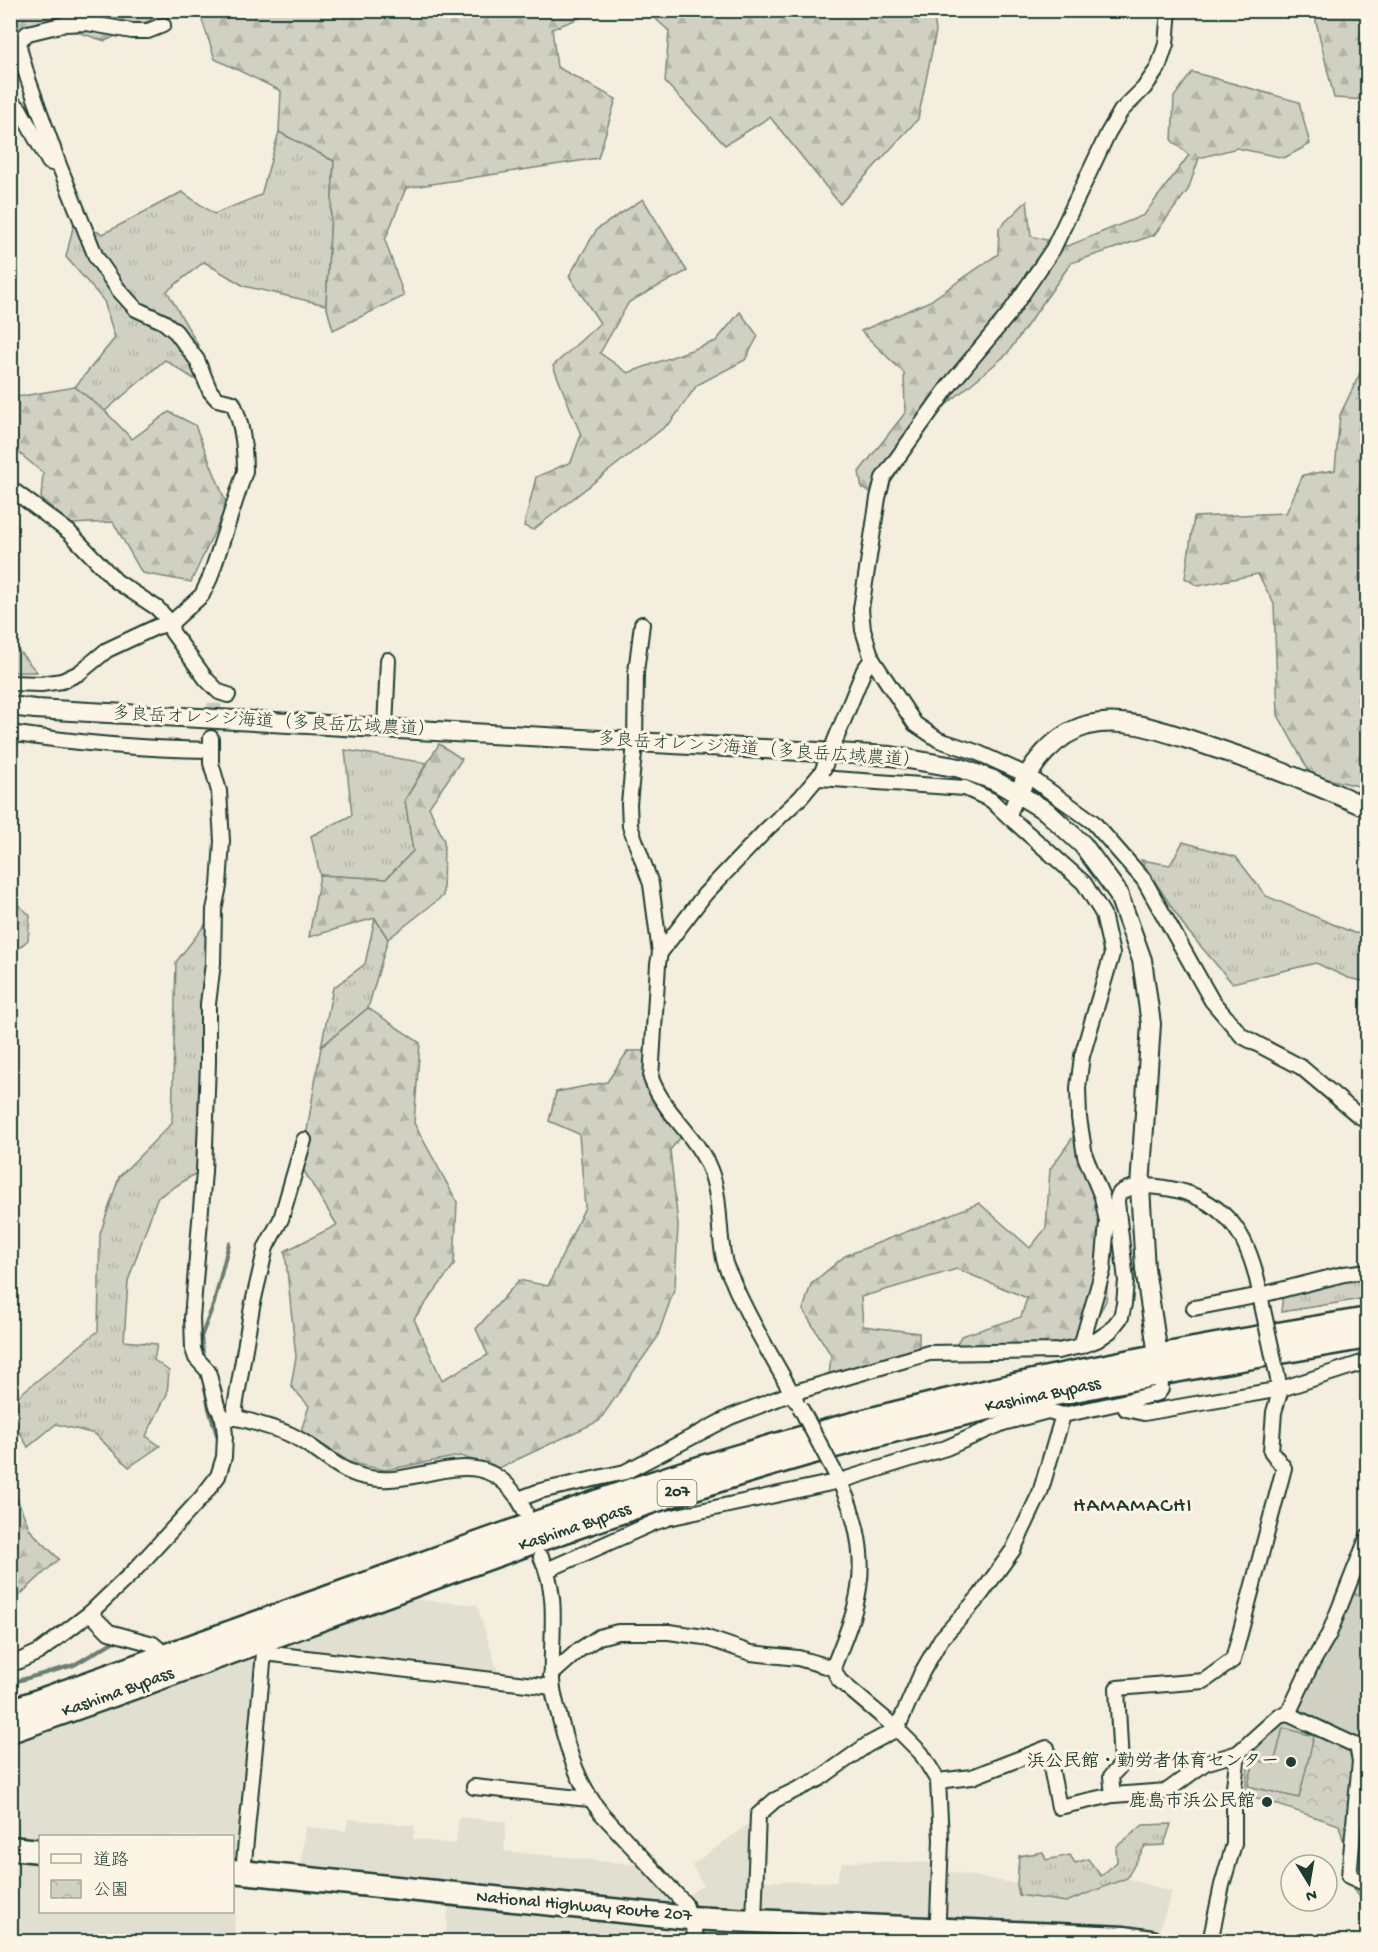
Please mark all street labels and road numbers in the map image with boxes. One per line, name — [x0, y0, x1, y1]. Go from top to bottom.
street label: 多良岳オレンジ海道（多良岳広域農道） — [112, 702, 436, 742]
street label: 多良岳オレンジ海道（多良岳広域農道） — [597, 727, 921, 773]
street label: Kashima Bypass — [983, 1373, 1104, 1418]
road number: 207 — [658, 1480, 696, 1506]
street label: Kashima Bypass — [516, 1499, 635, 1557]
street label: Kashima Bypass — [59, 1663, 178, 1723]
street label: National Highway Route 207 — [475, 1887, 694, 1927]

